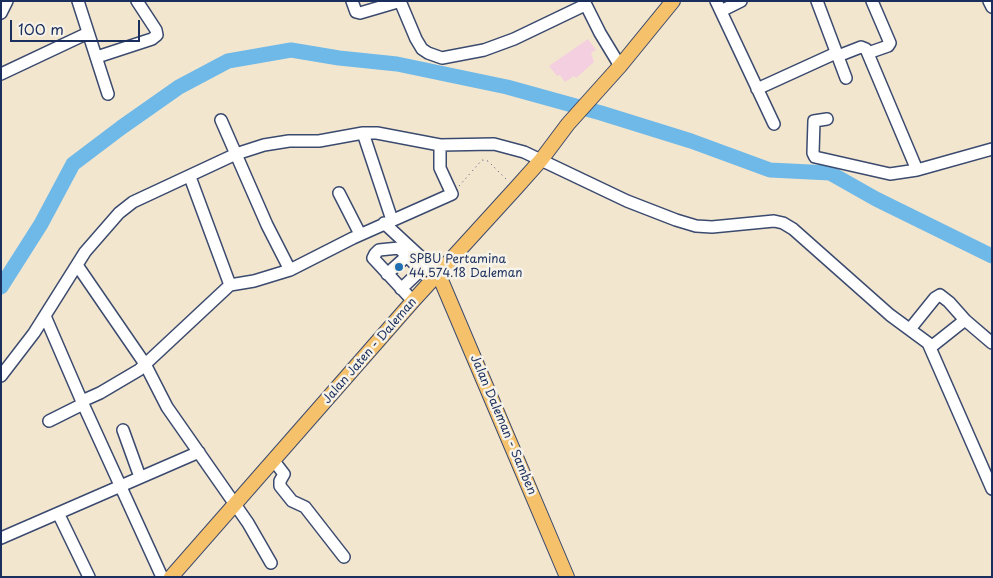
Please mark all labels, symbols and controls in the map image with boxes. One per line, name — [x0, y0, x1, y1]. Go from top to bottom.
scale bar — [12, 10, 142, 42]
text: 100 m — [18, 17, 64, 40]
place label: SPBU Pertamina 44.574.18 Daleman — [409, 253, 522, 281]
marker: SPBU Pertamina 44.574.18 Daleman — [393, 261, 405, 273]
street label: Jalan Jaten - Daleman — [320, 295, 420, 407]
street label: Jalan Daleman - Samben — [467, 353, 539, 497]

